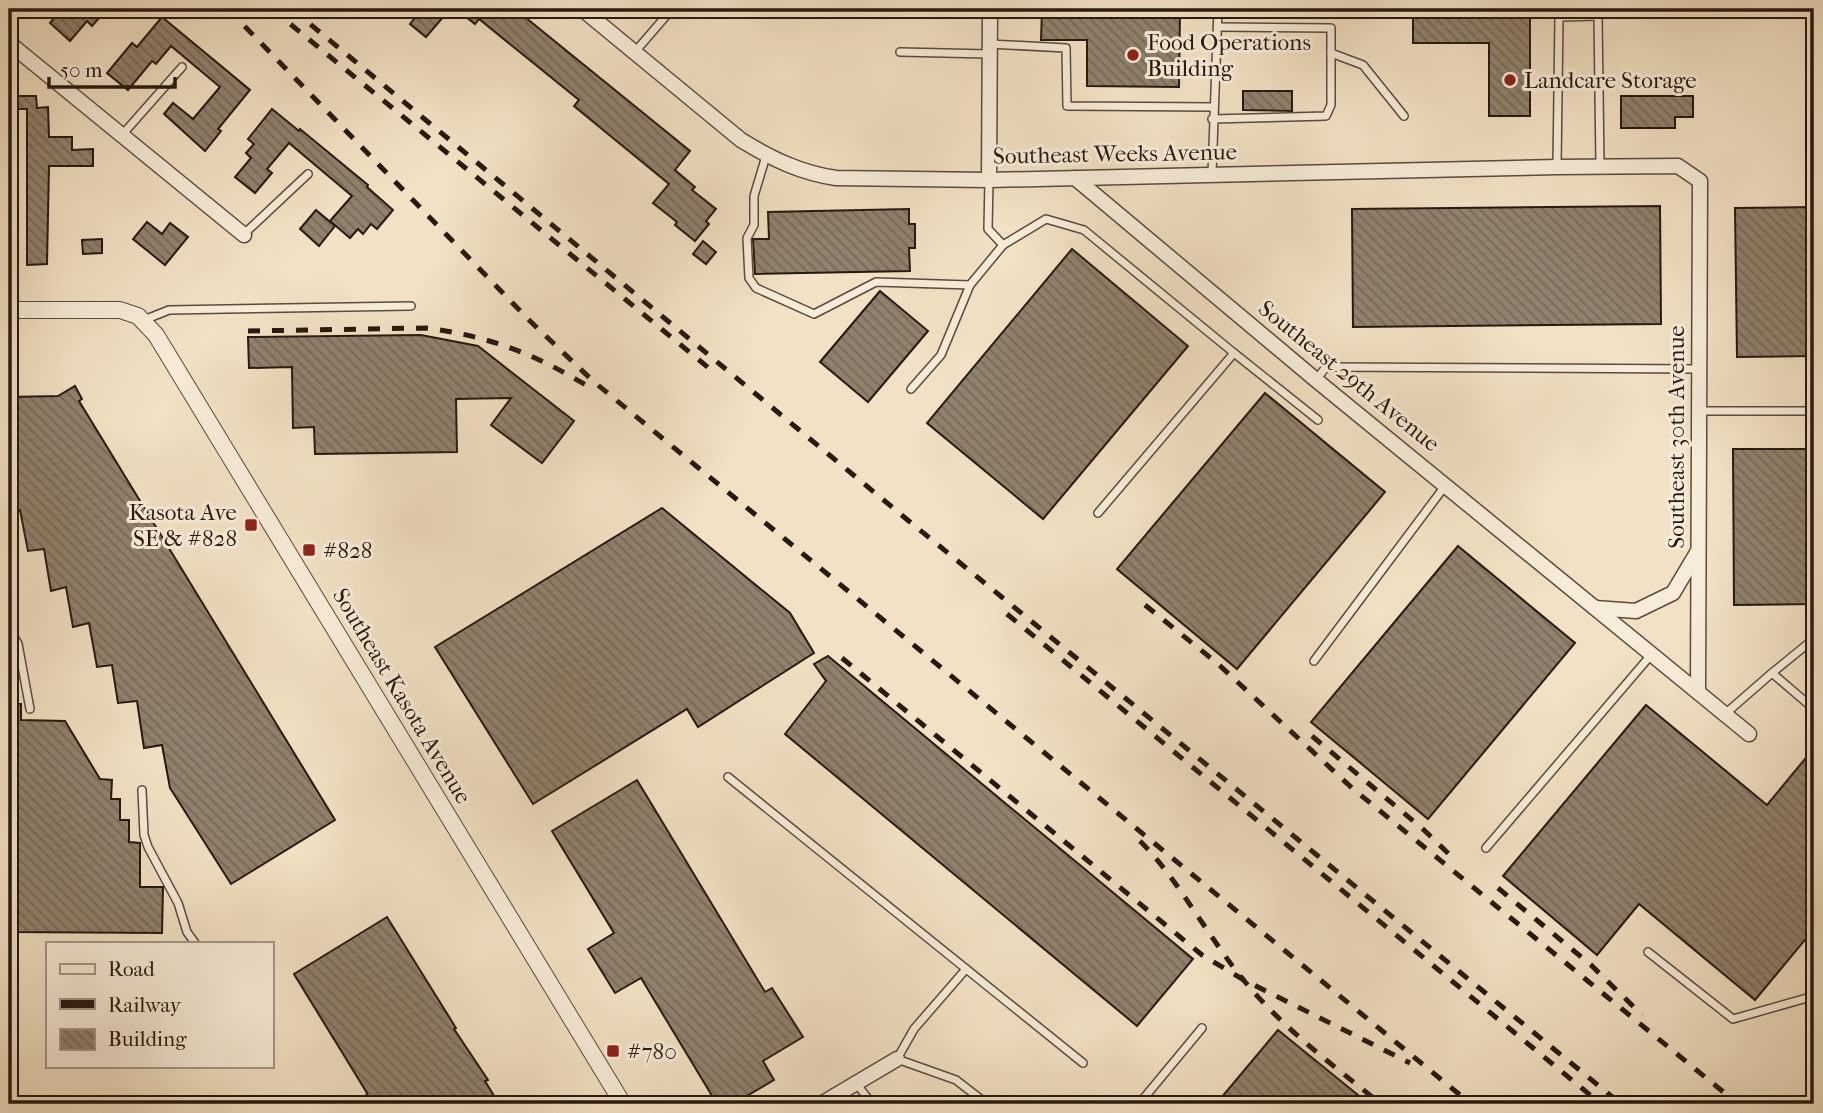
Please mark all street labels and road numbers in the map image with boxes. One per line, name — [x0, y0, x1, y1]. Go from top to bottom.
street label: Southeast Weeks Avenue — [993, 138, 1237, 170]
street label: Southeast 29th Avenue — [1253, 295, 1445, 457]
street label: Southeast 30th Avenue — [1663, 325, 1690, 549]
street label: Southeast Kasota Avenue — [327, 583, 477, 809]

